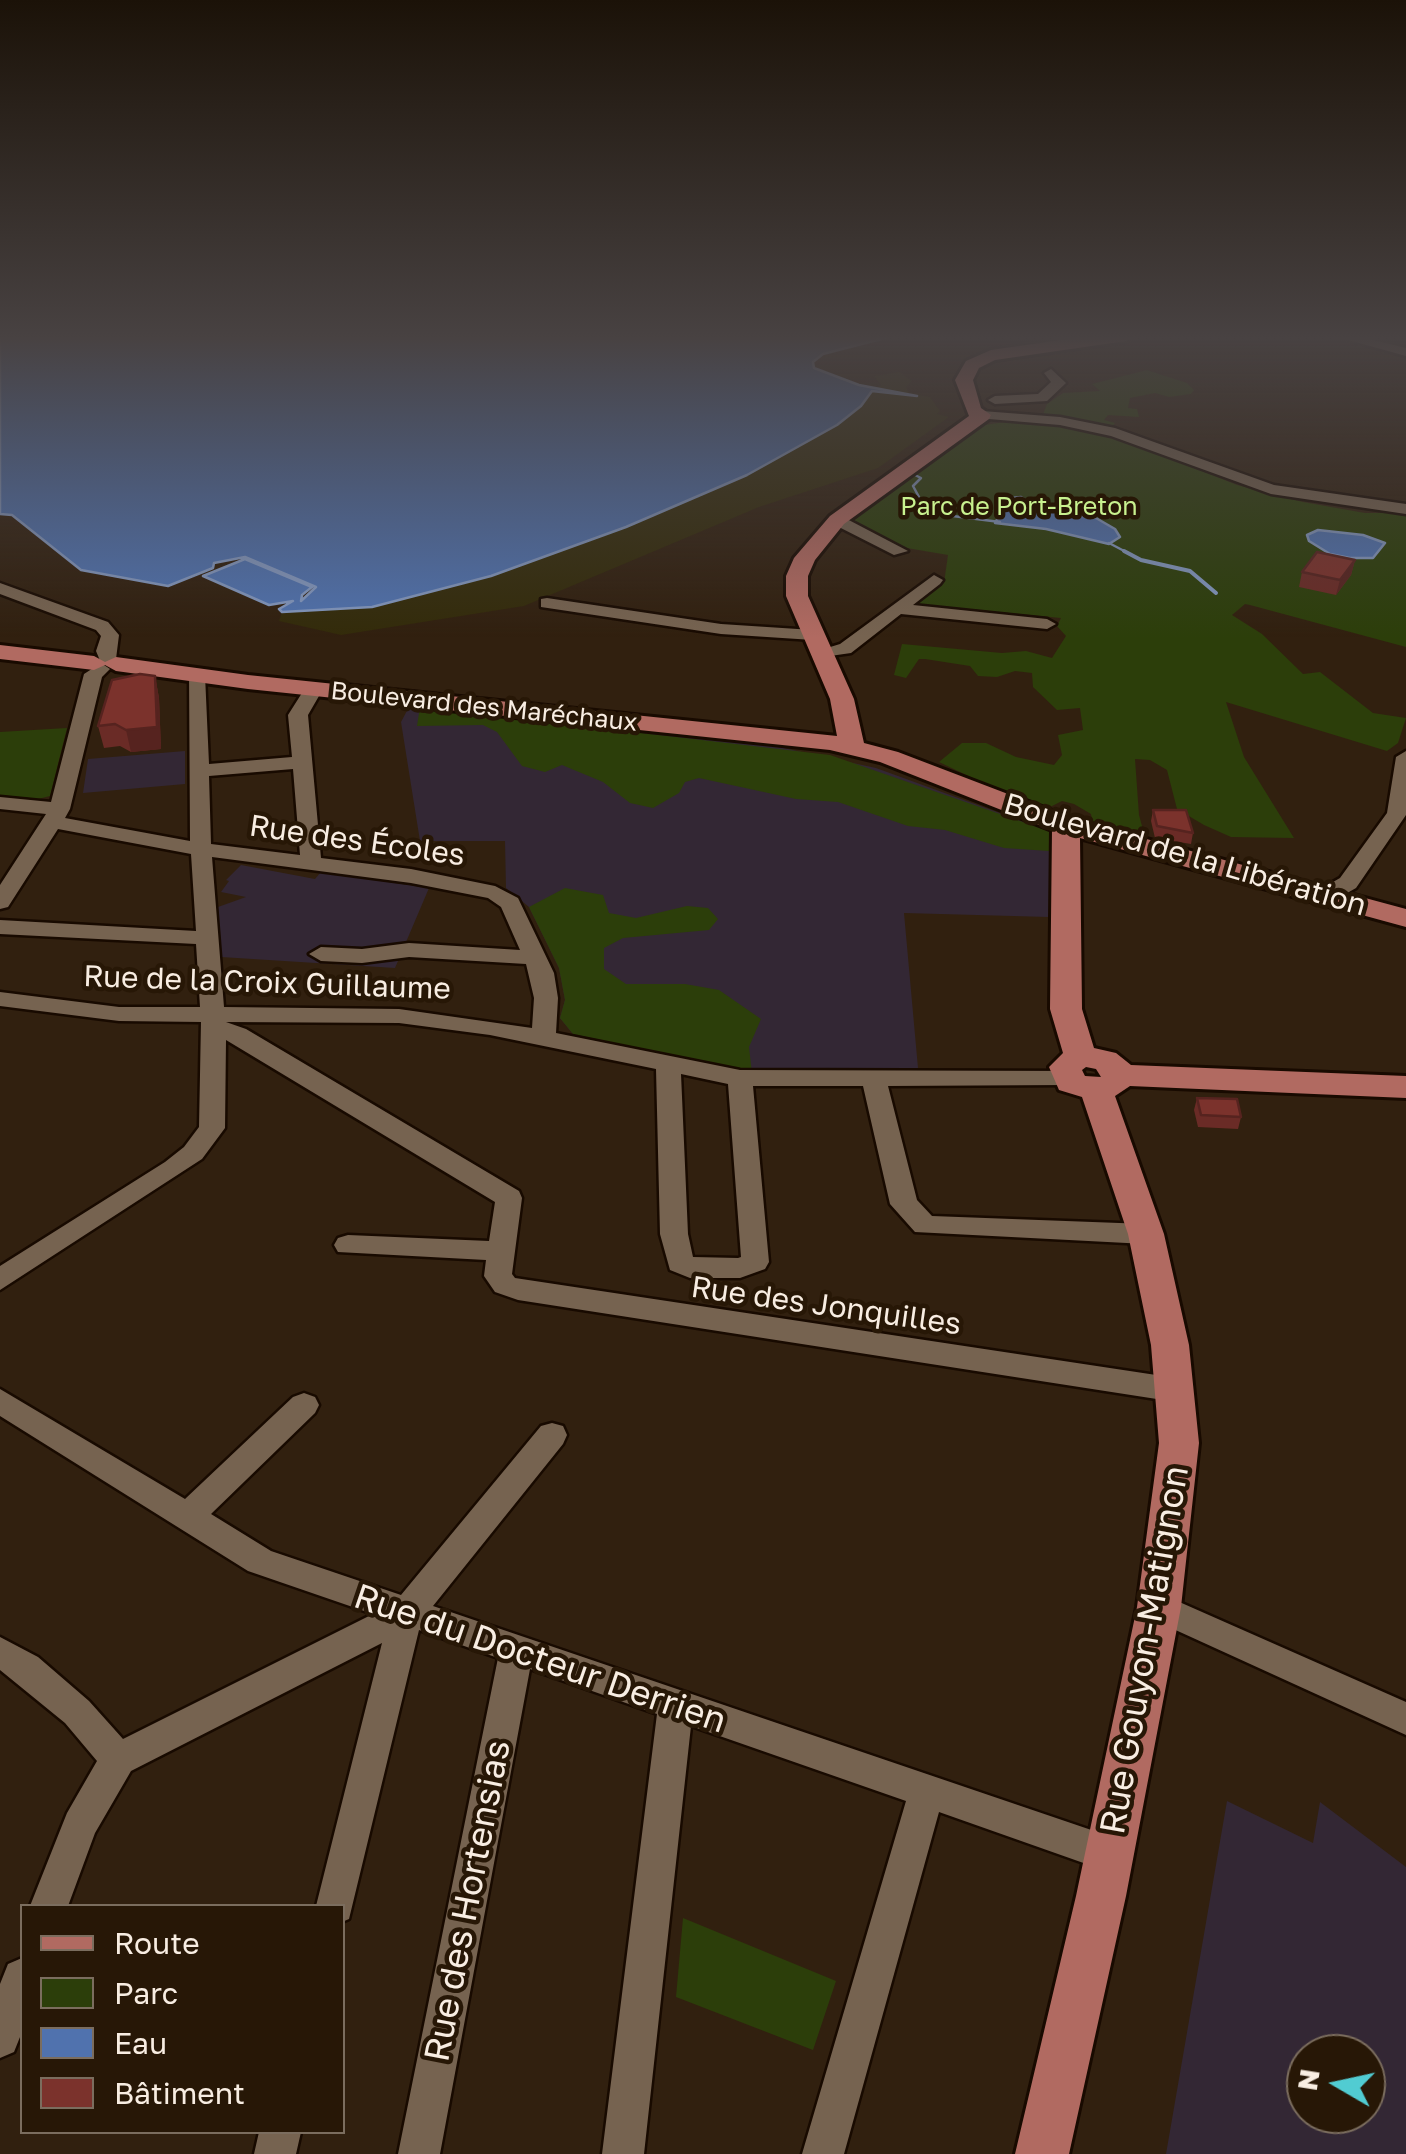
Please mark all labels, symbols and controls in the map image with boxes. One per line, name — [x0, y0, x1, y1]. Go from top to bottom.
park label: Parc de Port-Breton — [900, 492, 1138, 522]
street label: Boulevard des Maréchaux — [329, 676, 639, 738]
street label: Boulevard de la Libération — [1000, 786, 1370, 924]
street label: Rue des Écoles — [247, 808, 467, 874]
street label: Rue de la Croix Guillaume — [83, 959, 451, 1007]
street label: Rue des Jonquilles — [689, 1269, 963, 1343]
street label: Rue Gouyon-Matignon — [1092, 1462, 1198, 1838]
street label: Rue du Docteur Derrien — [349, 1576, 731, 1742]
street label: Rue des Hortensias — [416, 1737, 520, 2065]
legend — [20, 1904, 345, 2134]
text: Route — [114, 1925, 200, 1961]
text: Parc — [114, 1975, 178, 2011]
text: Eau — [114, 2025, 167, 2061]
north arrow — [1286, 2034, 1386, 2134]
text: N — [1290, 2066, 1326, 2093]
text: Bâtiment — [114, 2075, 245, 2111]

